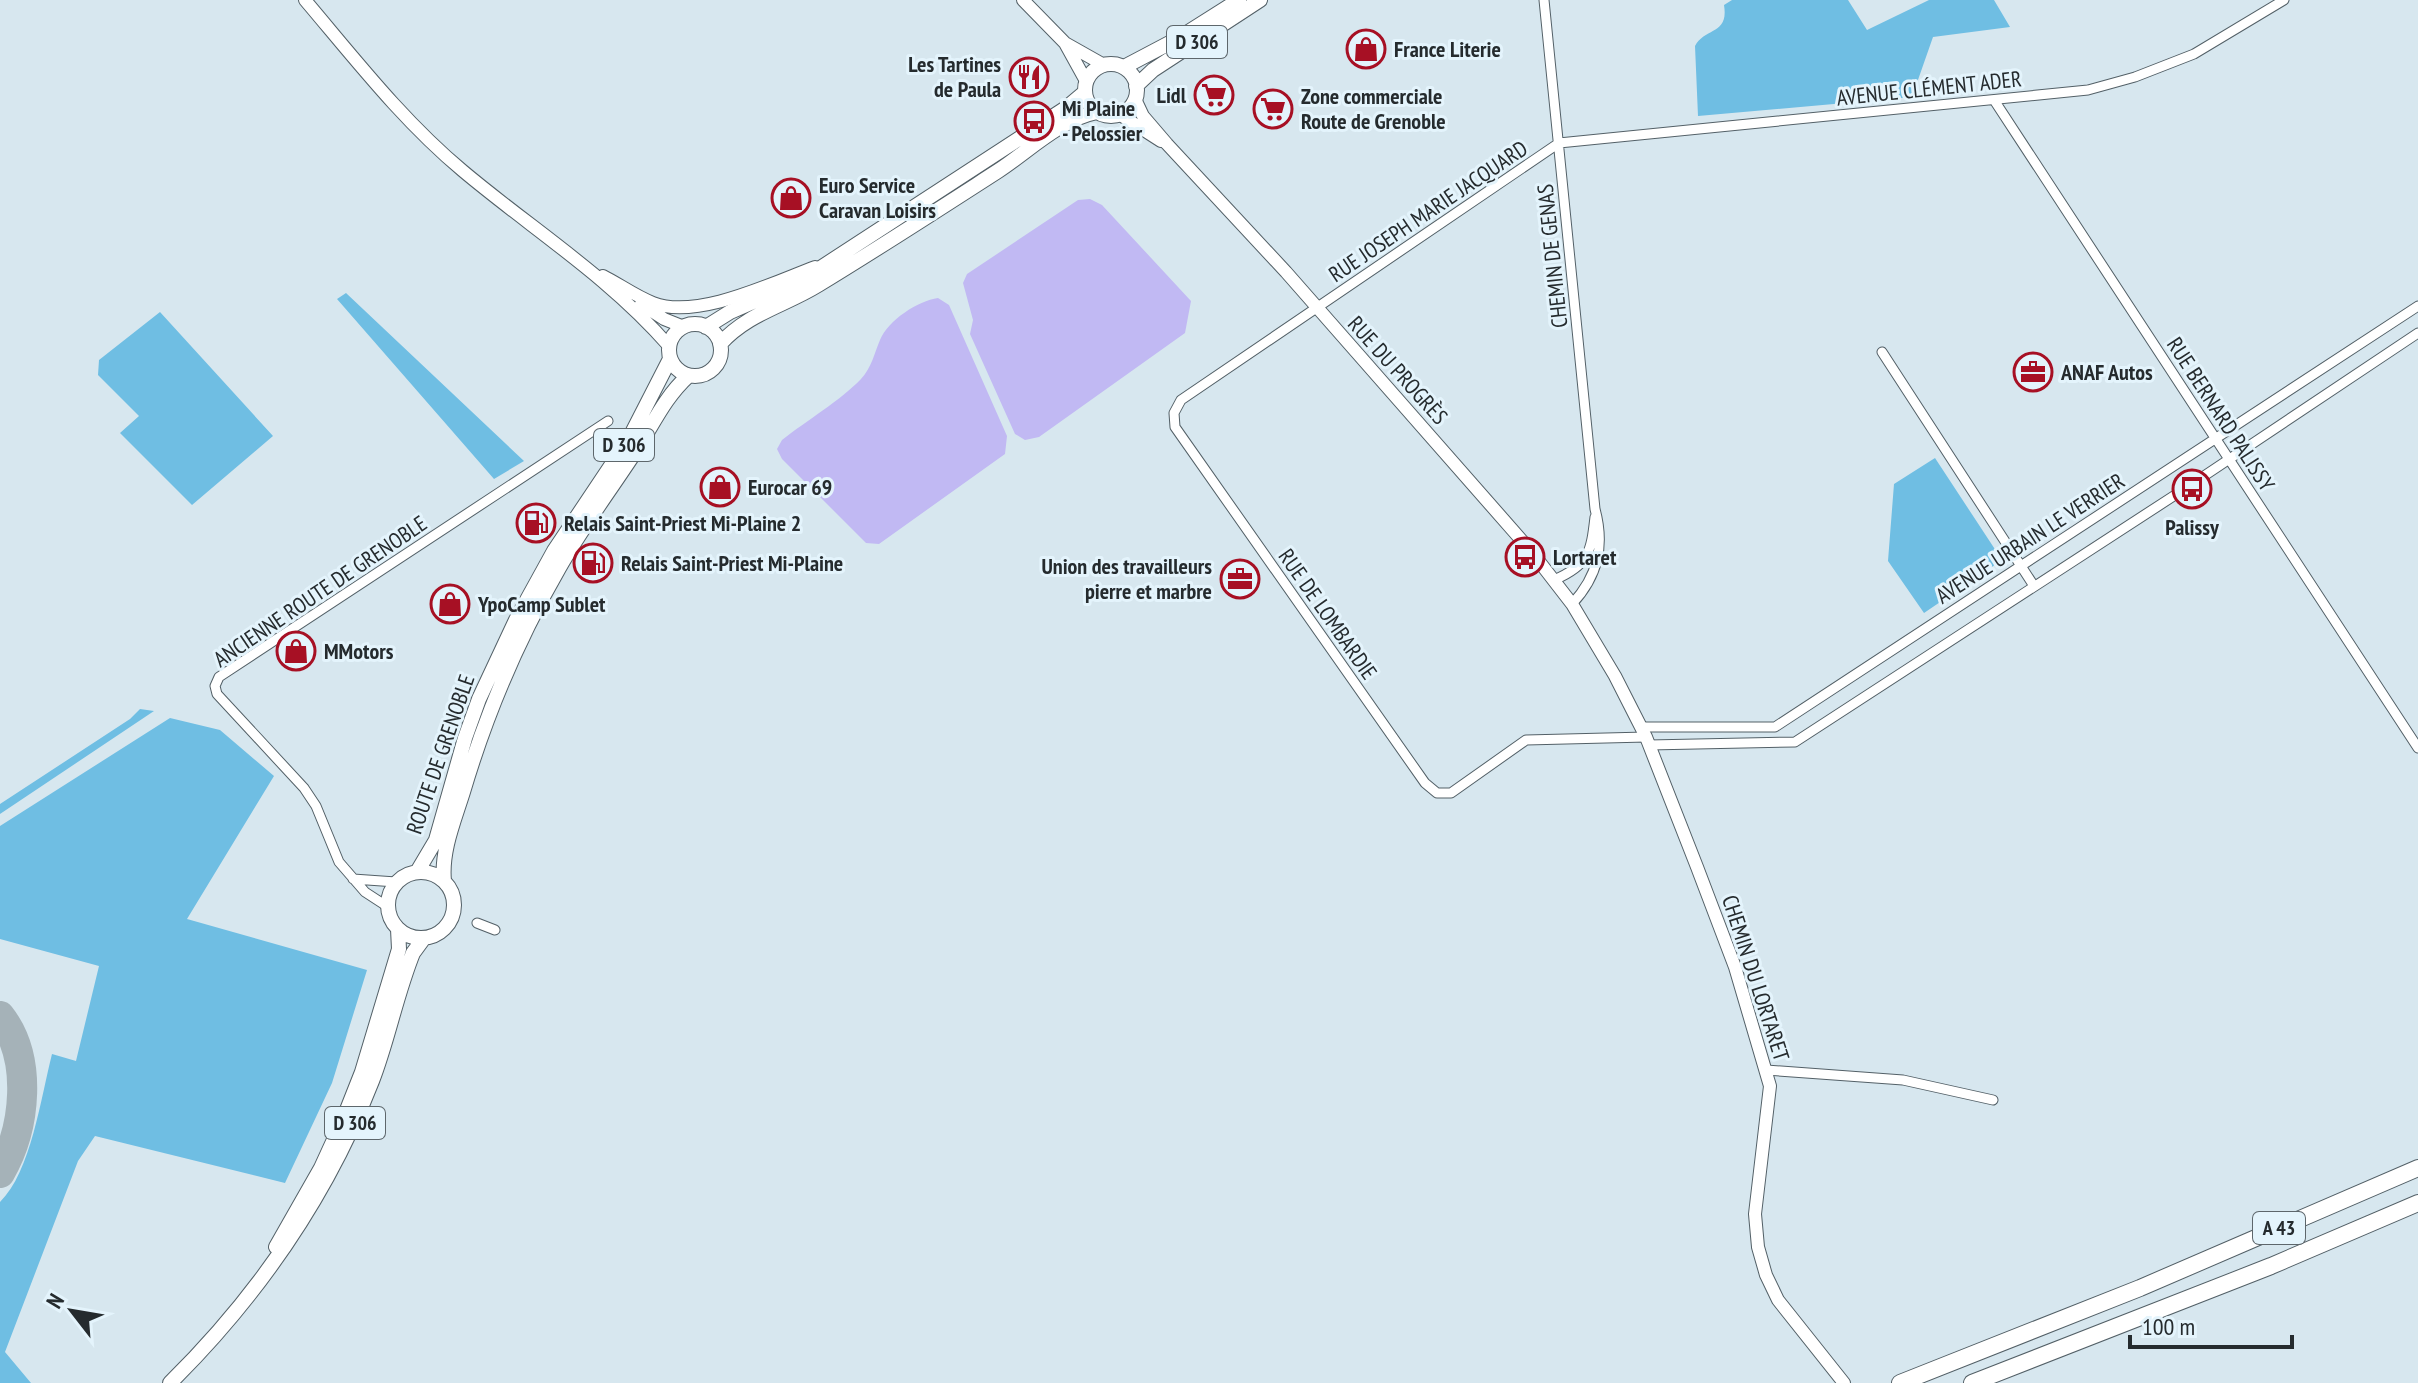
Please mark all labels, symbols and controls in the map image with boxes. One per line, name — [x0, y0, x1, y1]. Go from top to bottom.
road number: D 306 — [1167, 26, 1227, 58]
shop icon: France Literie — [1345, 28, 1387, 70]
place label: France Literie — [1394, 35, 1501, 63]
place label: Les Tartines de Paula — [908, 50, 1001, 103]
restaurant icon: Les Tartines de Paula — [1008, 56, 1050, 98]
street label: AVENUE CLÉMENT ADER — [1835, 64, 2023, 112]
supermarket icon: Lidl — [1193, 74, 1235, 116]
place label: Lidl — [1157, 81, 1187, 109]
place label: Zone commerciale Route de Grenoble — [1301, 82, 1446, 135]
supermarket icon: Zone commerciale Route de Grenoble — [1252, 88, 1294, 130]
place label: Mi Plaine - Pelossier — [1062, 94, 1143, 147]
bus stop icon: Mi Plaine - Pelossier — [1013, 100, 1055, 142]
street label: RUE JOSEPH MARIE JACQUARD — [1323, 134, 1533, 288]
place label: Euro Service Caravan Loisirs — [819, 171, 936, 224]
shop icon: Euro Service Caravan Loisirs — [770, 177, 812, 219]
street label: CHEMIN DE GENAS — [1531, 183, 1573, 329]
street label: RUE DU PROGRÈS — [1342, 310, 1454, 430]
street label: RUE BERNARD PALISSY — [2161, 332, 2281, 496]
office icon: ANAF Autos — [2012, 351, 2054, 393]
place label: ANAF Autos — [2060, 358, 2153, 386]
road number: D 306 — [594, 429, 654, 461]
shop icon: Eurocar 69 — [699, 466, 741, 508]
street label: AVENUE URBAIN LE VERRIER — [1930, 466, 2130, 610]
bus stop icon: Palissy — [2171, 468, 2213, 510]
place label: Eurocar 69 — [748, 473, 832, 501]
fuel station icon: Relais Saint-Priest Mi-Plaine 2 — [515, 502, 557, 544]
street label: ANCIENNE ROUTE DE GRENOBLE — [208, 509, 432, 673]
place label: Relais Saint-Priest Mi-Plaine 2 — [564, 509, 801, 537]
place label: Palissy — [2165, 513, 2220, 541]
bus stop icon: Lortaret — [1504, 536, 1546, 578]
fuel station icon: Relais Saint-Priest Mi-Plaine — [572, 542, 614, 584]
street label: RUE DE LOMBARDIE — [1273, 543, 1383, 685]
place label: Lortaret — [1553, 543, 1617, 571]
place label: Relais Saint-Priest Mi-Plaine — [621, 549, 843, 577]
place label: Union des travailleurs pierre et marbre — [1041, 552, 1212, 605]
office icon: Union des travailleurs pierre et marbre — [1219, 558, 1261, 600]
shop icon: YpoCamp Sublet — [429, 583, 471, 625]
place label: YpoCamp Sublet — [477, 590, 606, 618]
shop icon: MMotors — [275, 630, 317, 672]
place label: MMotors — [324, 637, 394, 665]
street label: ROUTE DE GRENOBLE — [400, 671, 480, 837]
street label: CHEMIN DU LORTARET — [1716, 891, 1796, 1065]
road number: D 306 — [325, 1107, 385, 1139]
road number: A 43 — [2253, 1212, 2305, 1244]
north arrow — [32, 1271, 112, 1351]
text: N — [40, 1288, 70, 1313]
scale bar — [2130, 1299, 2292, 1349]
text: 100 m — [2142, 1311, 2195, 1342]

